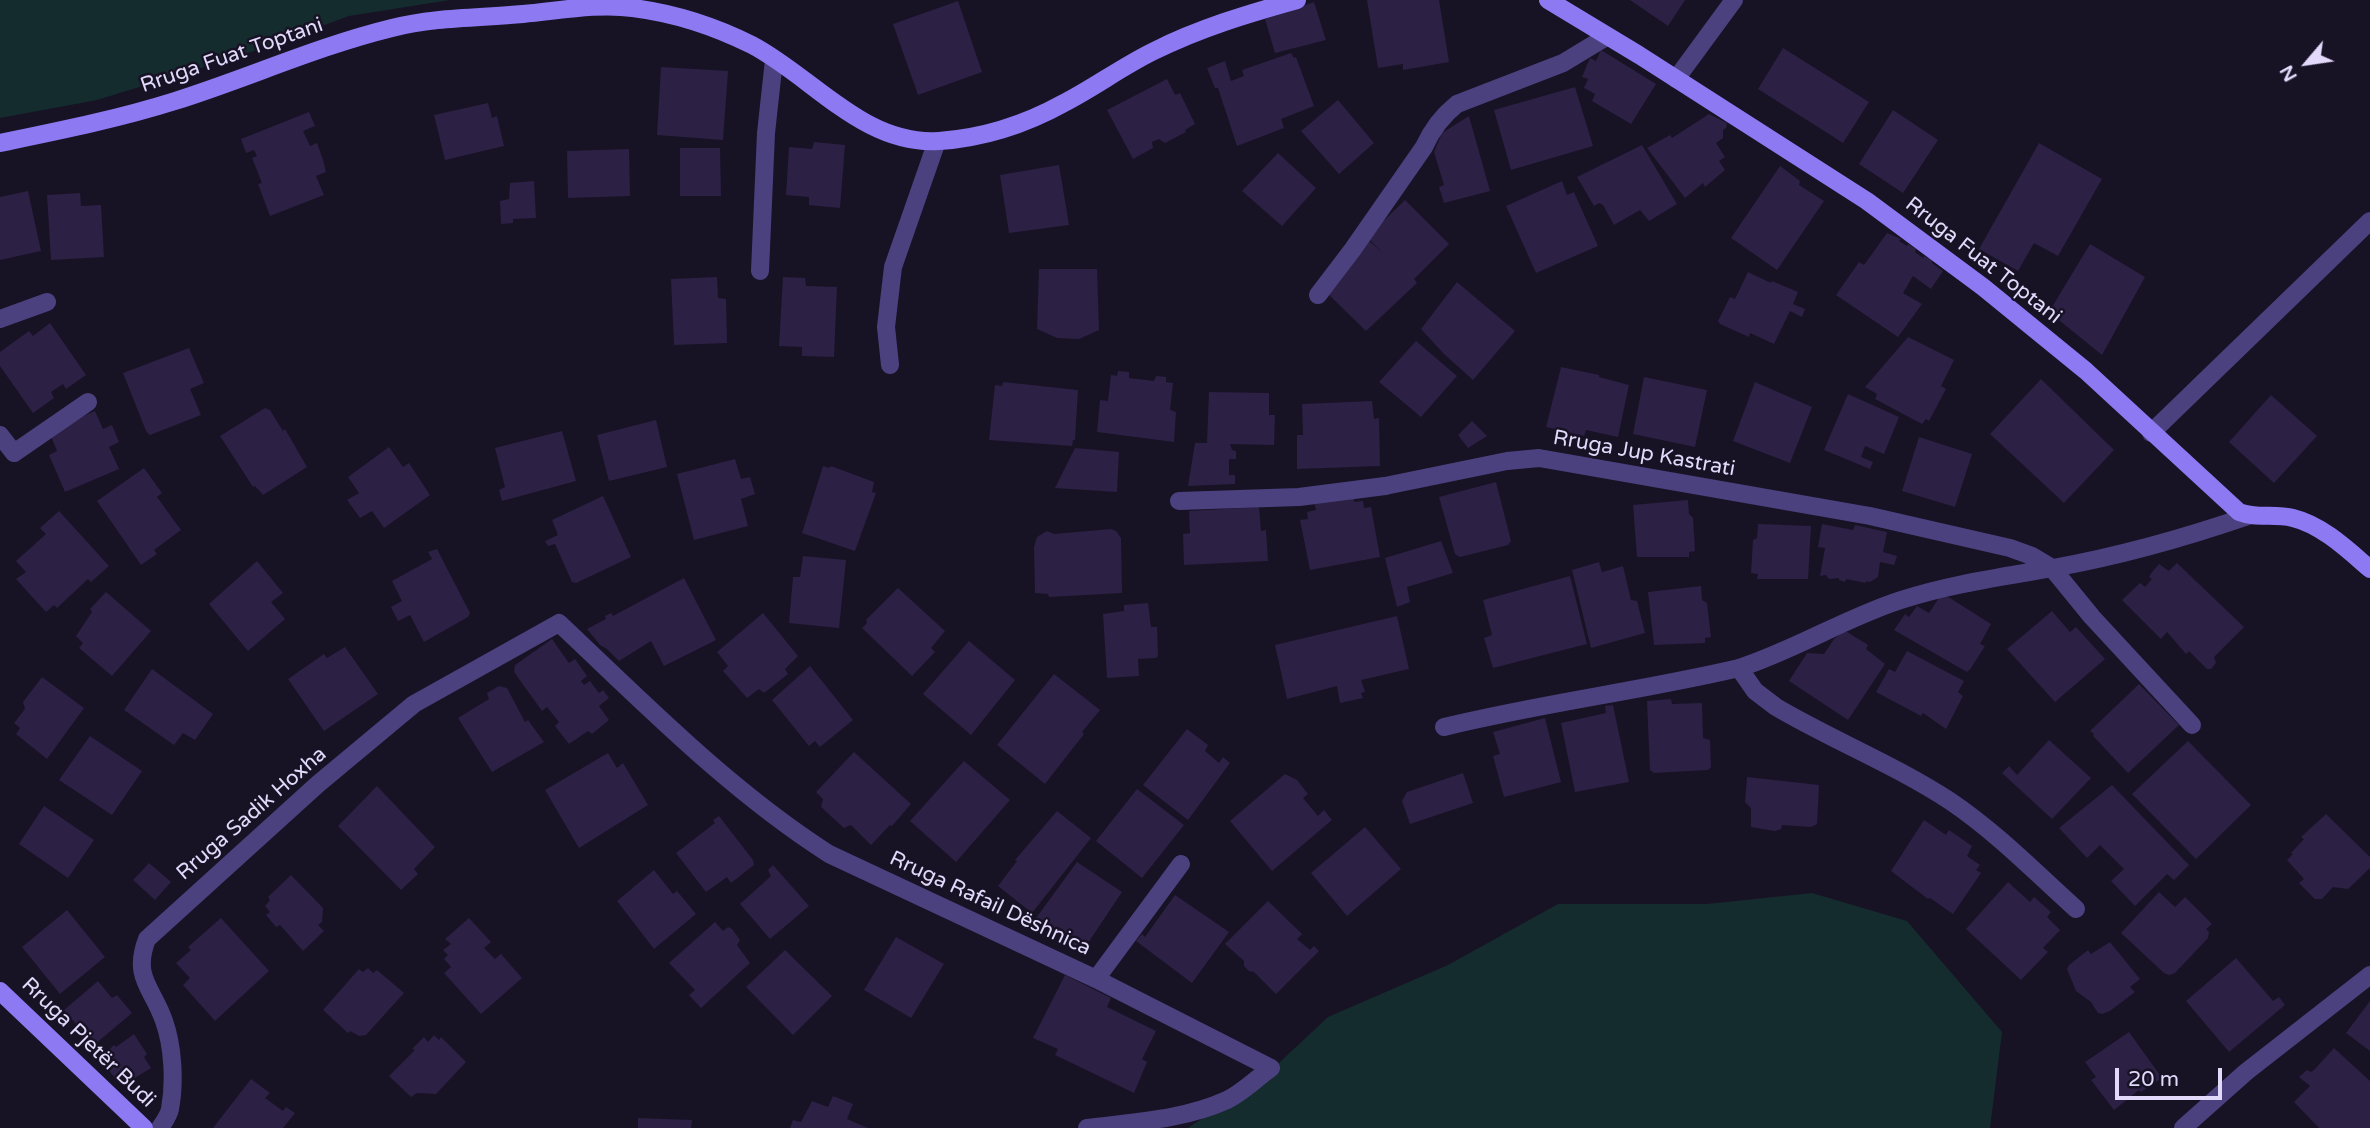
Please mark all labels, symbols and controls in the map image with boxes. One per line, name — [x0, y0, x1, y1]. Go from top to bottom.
street label: Rruga Fuat Toptani — [137, 13, 327, 99]
north arrow — [2272, 28, 2342, 98]
text: N — [2275, 61, 2302, 85]
street label: Rruga Fuat Toptani — [1900, 192, 2066, 330]
street label: Rruga Jup Kastrati — [1551, 426, 1737, 482]
street label: Rruga Sadik Hoxha — [172, 742, 332, 886]
street label: Rruga Rafail Dëshnica — [885, 846, 1095, 962]
street label: Rruga Pjetër Budi — [16, 973, 160, 1113]
scale bar — [2118, 1054, 2225, 1098]
text: 20 m — [2128, 1067, 2179, 1092]

